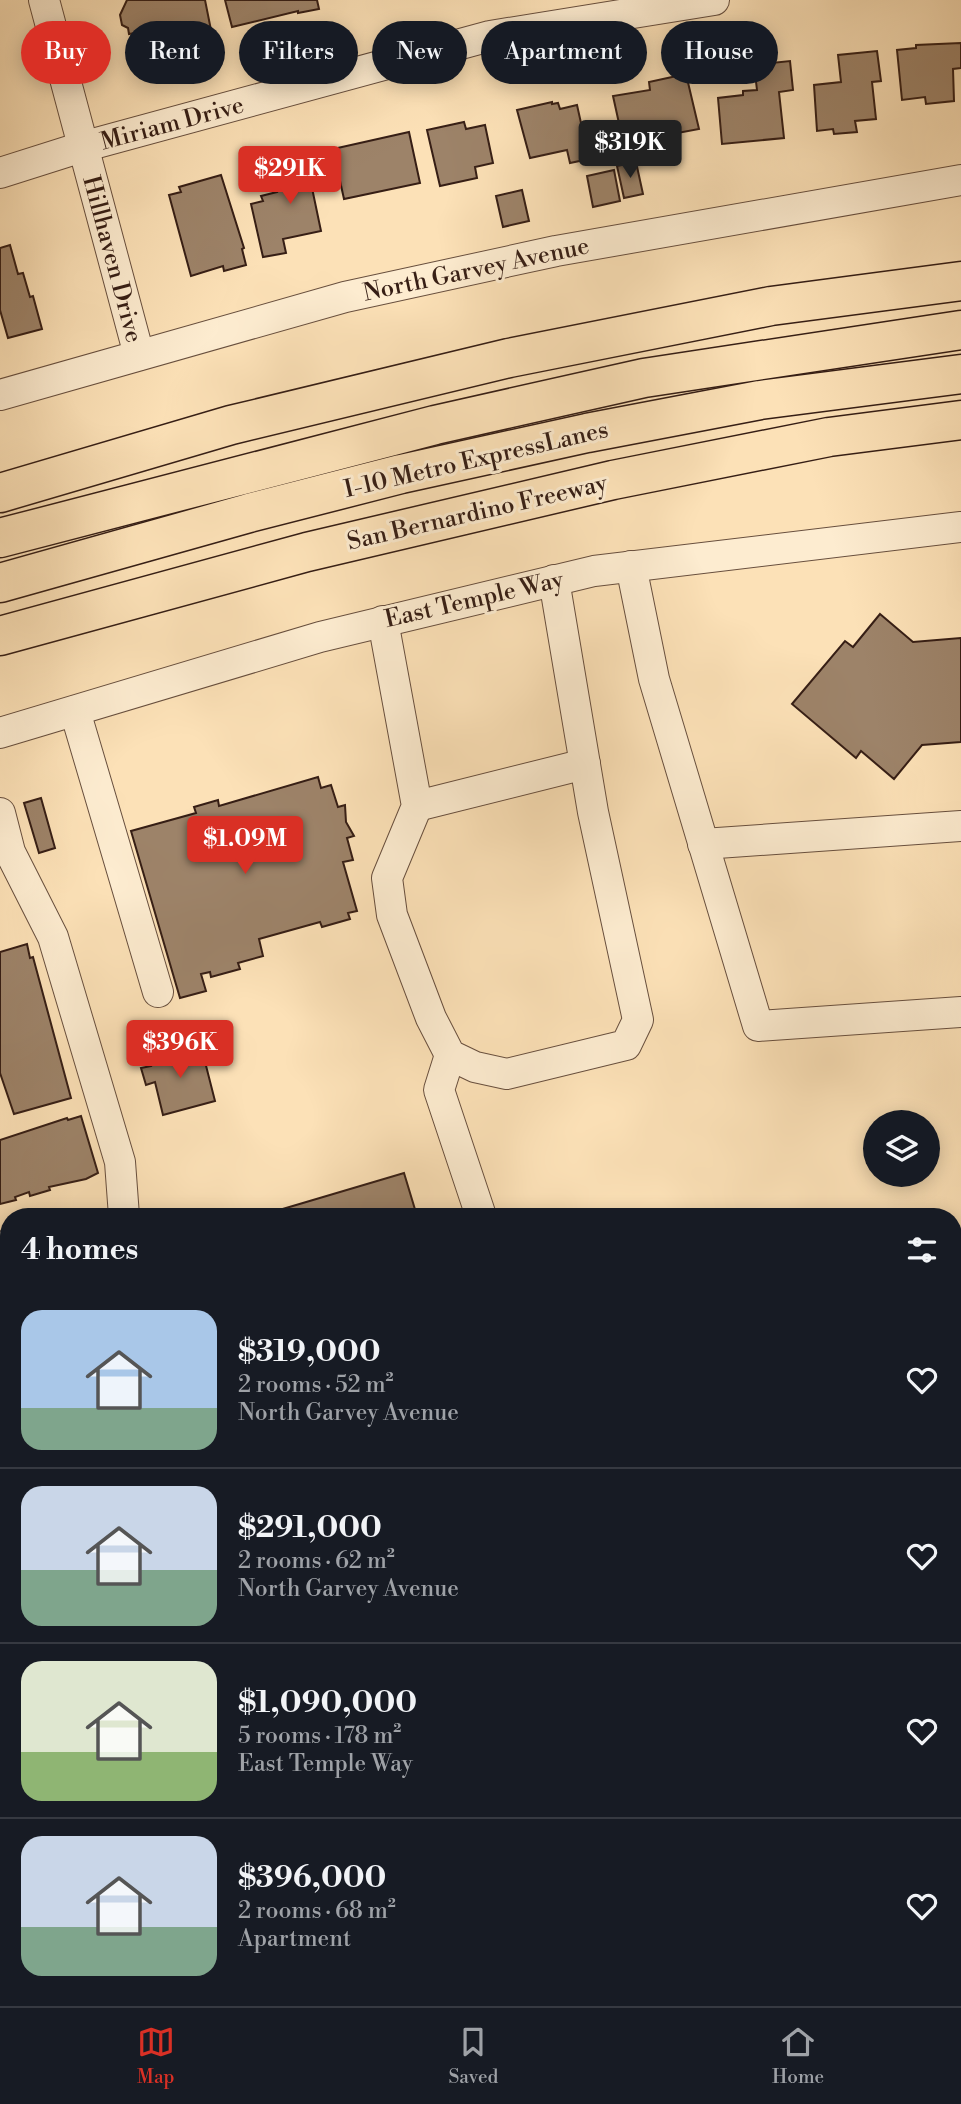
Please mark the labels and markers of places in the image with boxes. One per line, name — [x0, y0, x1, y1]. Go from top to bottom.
pin: $319K — [581, 120, 679, 180]
pin: $291K — [241, 146, 339, 206]
pin: $1.09M — [188, 816, 302, 876]
pin: $396K — [131, 1020, 229, 1080]

